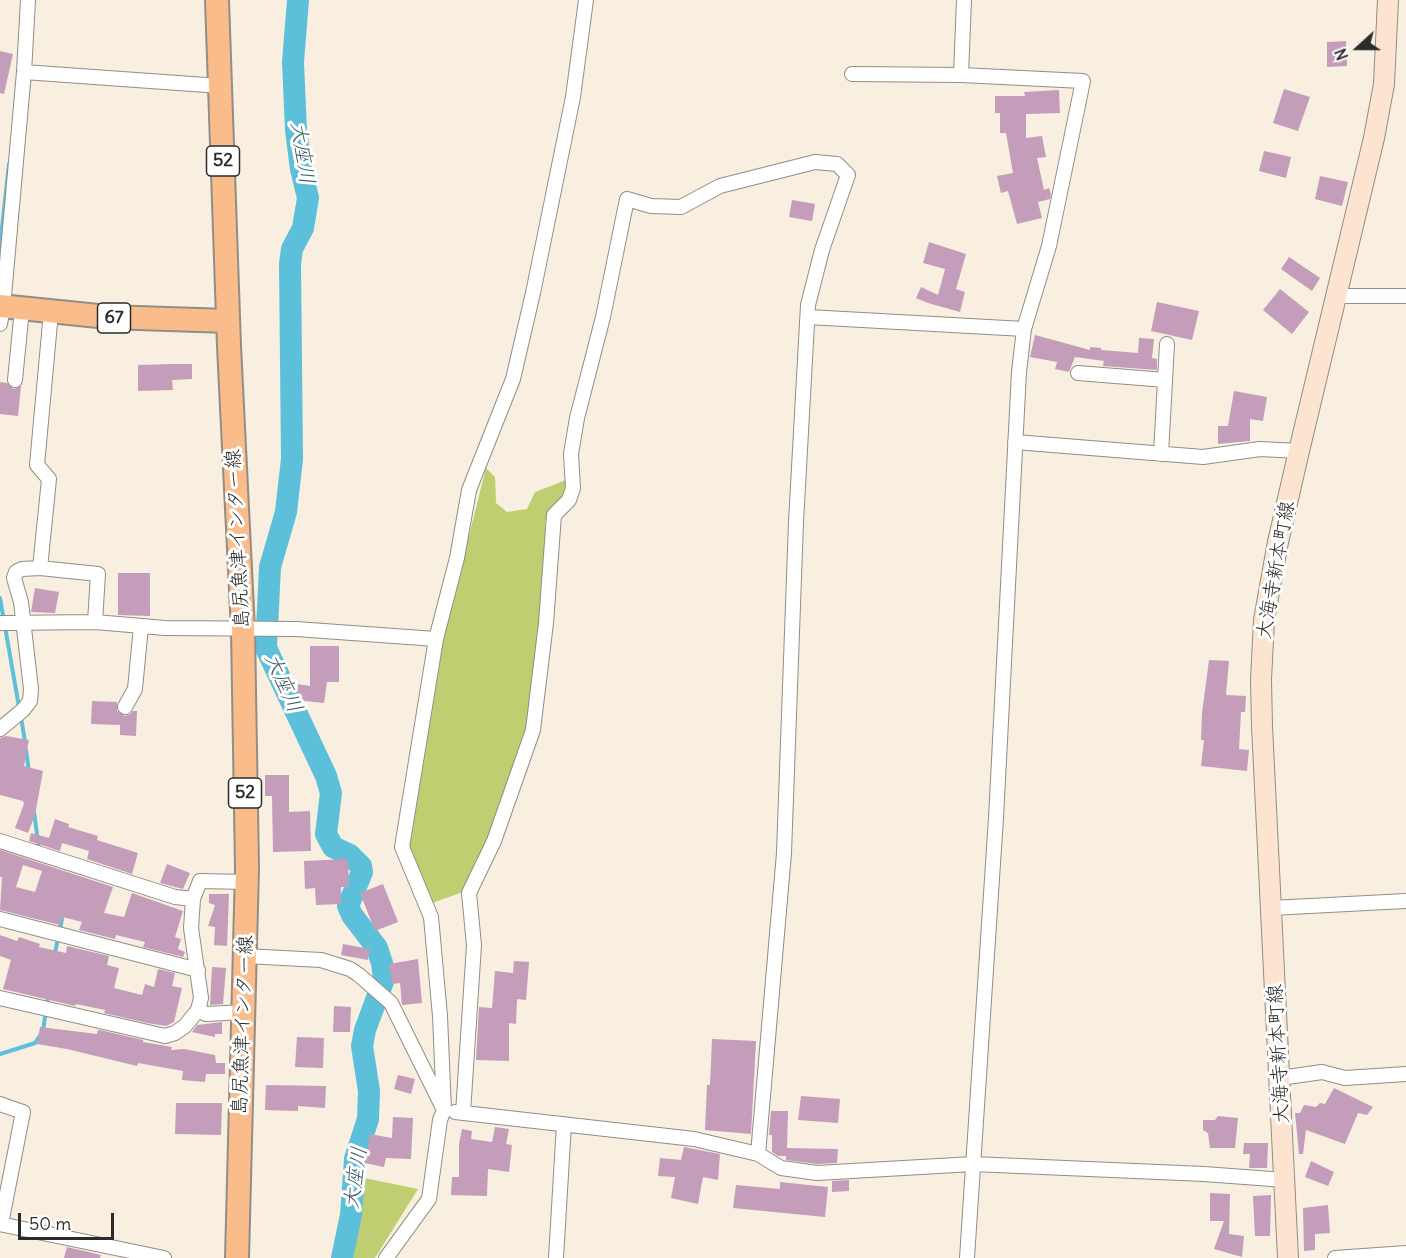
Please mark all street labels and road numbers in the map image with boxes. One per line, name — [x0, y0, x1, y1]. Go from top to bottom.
road number: 52 — [206, 146, 240, 176]
road number: 67 — [98, 303, 130, 333]
street label: 島尻魚津インター線 — [221, 448, 255, 630]
street label: 大海寺新本町線 — [1252, 499, 1300, 641]
road number: 52 — [228, 778, 262, 808]
street label: 島尻魚津インター線 — [228, 935, 258, 1115]
street label: 大海寺新本町線 — [1263, 983, 1295, 1125]

